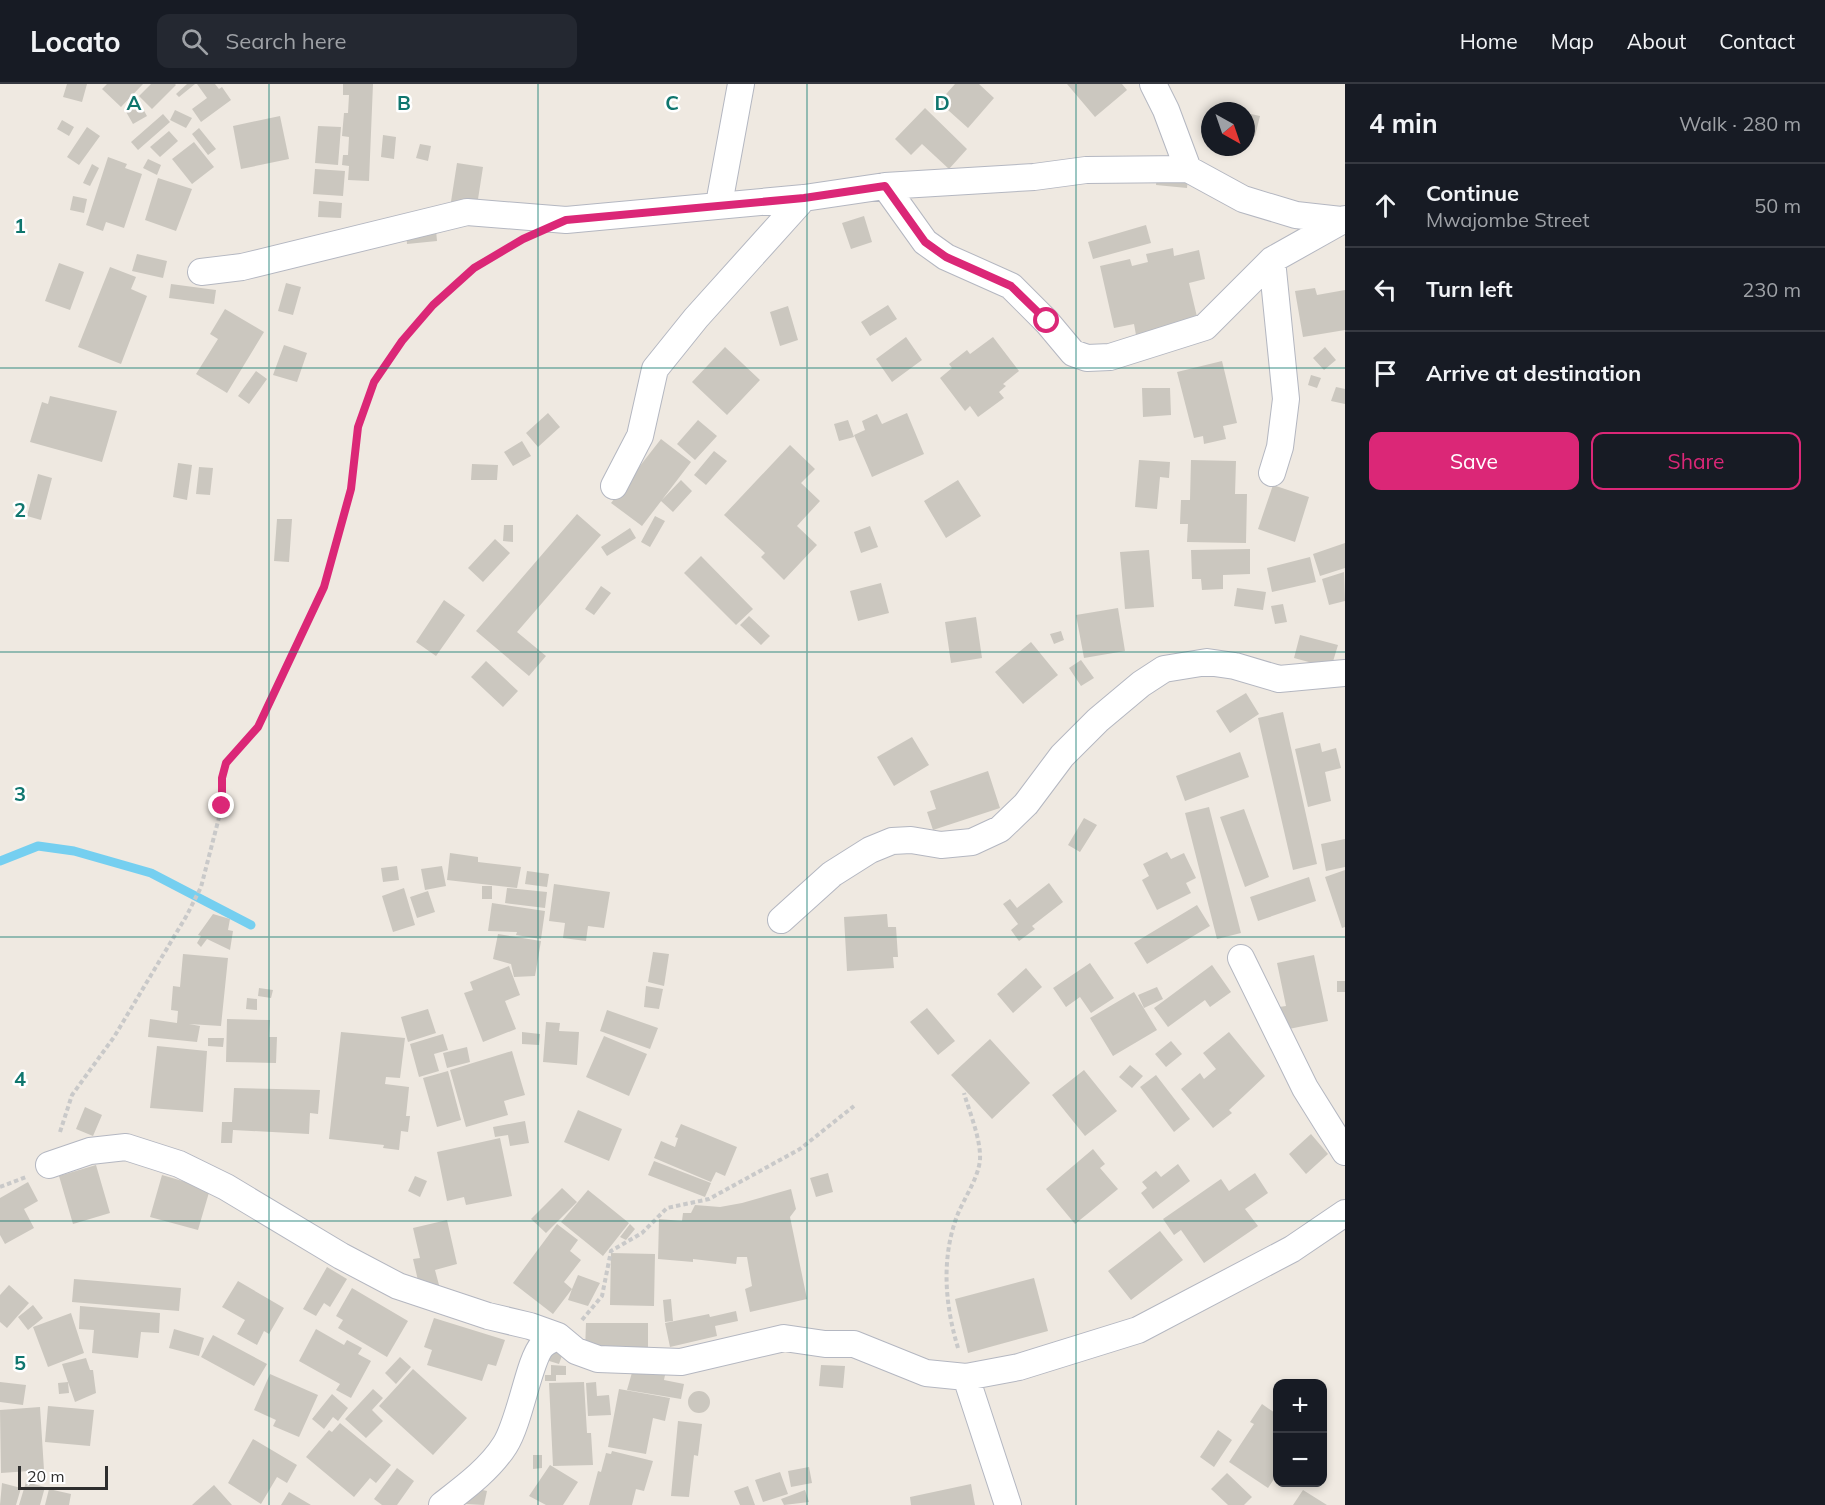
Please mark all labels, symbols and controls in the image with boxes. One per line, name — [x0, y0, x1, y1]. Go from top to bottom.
search box — [157, 14, 577, 68]
text: Locato — [30, 24, 121, 59]
icon: search — [178, 25, 211, 58]
text: Search here — [226, 27, 346, 55]
text: Home — [1460, 28, 1518, 54]
text: Map — [1551, 28, 1594, 54]
text: About — [1627, 28, 1686, 54]
text: Contact — [1719, 28, 1795, 54]
text: A — [127, 90, 142, 115]
text: B — [397, 90, 411, 115]
text: C — [665, 90, 679, 115]
text: D — [934, 90, 950, 115]
north arrow — [1201, 102, 1255, 156]
text: 4 min — [1369, 107, 1438, 140]
text: Walk · 280 m — [1679, 111, 1801, 136]
text: Continue — [1426, 179, 1519, 207]
icon: ahead — [1369, 189, 1402, 222]
text: 50 m — [1754, 193, 1801, 218]
text: Mwajombe Street — [1426, 207, 1590, 232]
text: 1 — [14, 213, 26, 238]
icon: left — [1369, 273, 1402, 306]
text: Turn left — [1426, 275, 1513, 303]
text: 230 m — [1742, 277, 1801, 302]
route start — [1033, 307, 1059, 333]
icon: arrive — [1369, 357, 1402, 390]
text: Arrive at destination — [1426, 359, 1641, 387]
button: Save — [1369, 432, 1579, 490]
button: Share — [1591, 432, 1801, 490]
text: 2 — [14, 497, 26, 522]
text: 3 — [14, 781, 26, 806]
route end — [208, 792, 234, 818]
text: 4 — [14, 1066, 26, 1091]
text: 5 — [14, 1350, 26, 1375]
map controls — [1273, 1379, 1327, 1487]
button: + — [1273, 1379, 1327, 1433]
button: − — [1273, 1433, 1327, 1487]
scale bar — [18, 1463, 108, 1490]
text: 20 m — [27, 1466, 64, 1486]

